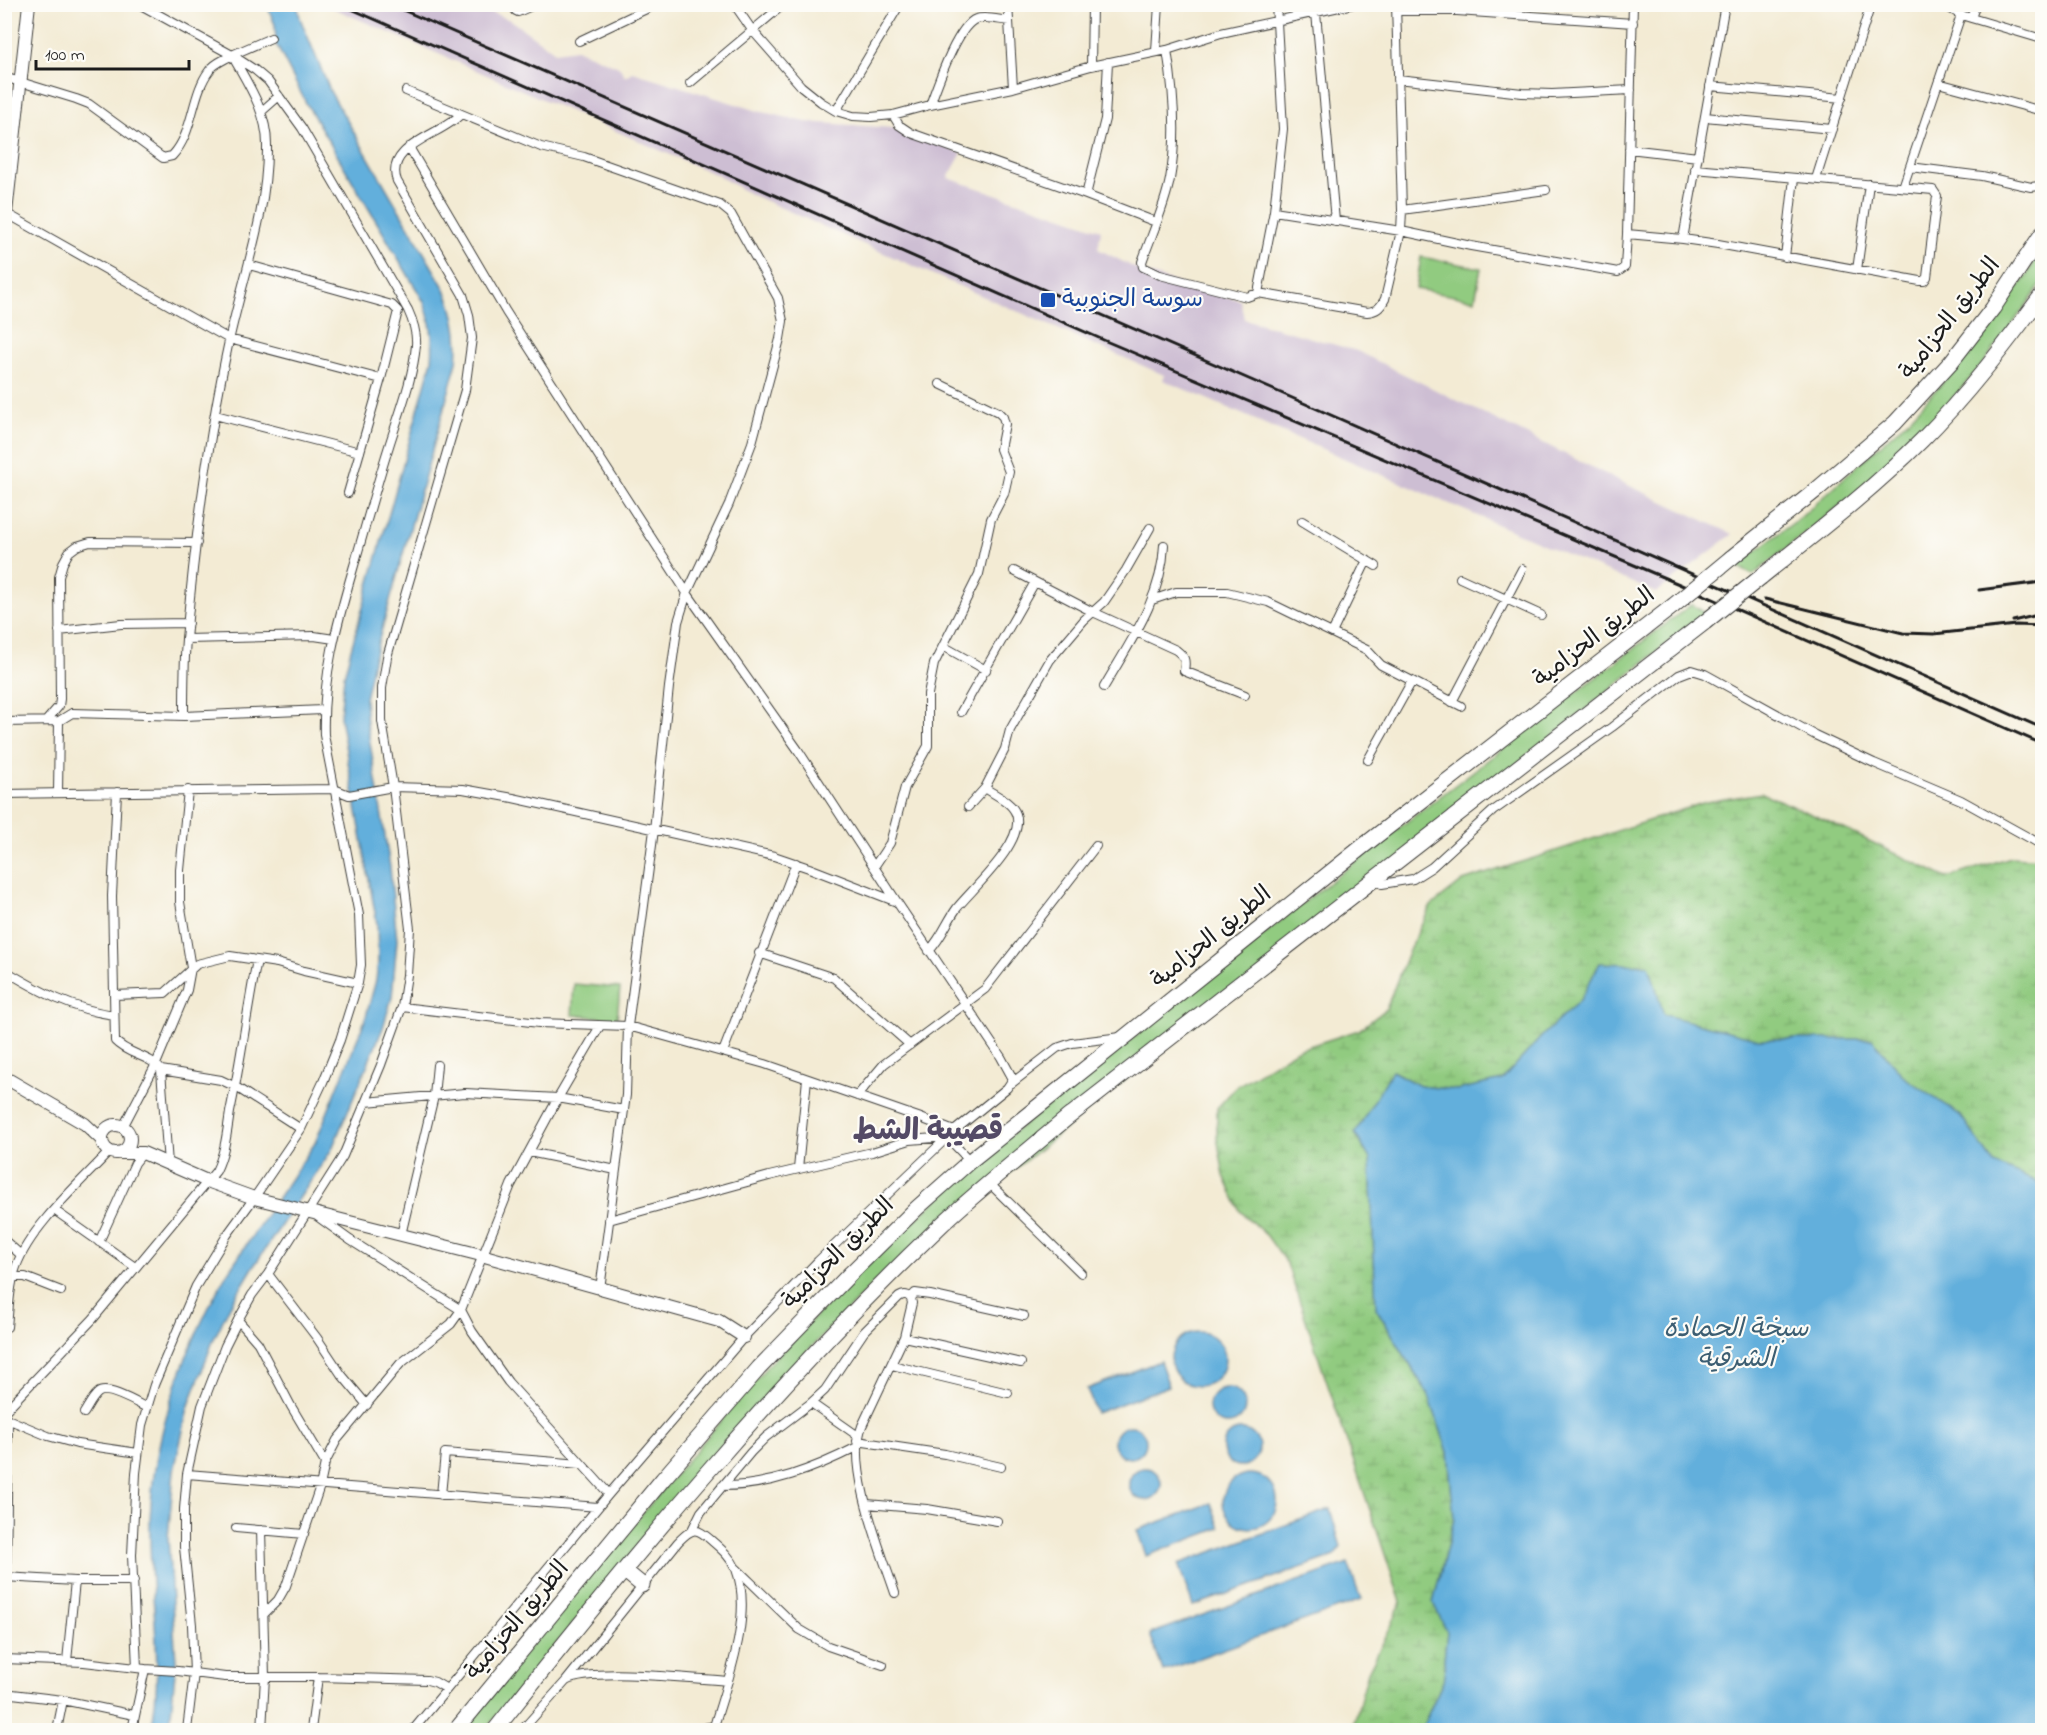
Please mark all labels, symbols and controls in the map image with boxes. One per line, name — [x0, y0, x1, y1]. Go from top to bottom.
scale bar — [36, 33, 189, 71]
text: 100 m — [45, 43, 85, 69]
street label: الطريق الحزامية — [1892, 250, 2010, 388]
place label: سوسة الجنوبية — [1062, 283, 1203, 318]
marker: سوسة الجنوبية — [1039, 291, 1057, 309]
street label: الطريق الحزامية — [1526, 579, 1664, 697]
street label: الطريق الحزامية — [1144, 878, 1280, 998]
district label: قصيبة الشط — [853, 1110, 1003, 1154]
street label: الطريق الحزامية — [775, 1190, 903, 1318]
water label: سبخة الحمادة الشرقية — [1664, 1311, 1809, 1379]
street label: الطريق الحزامية — [457, 1553, 579, 1689]

